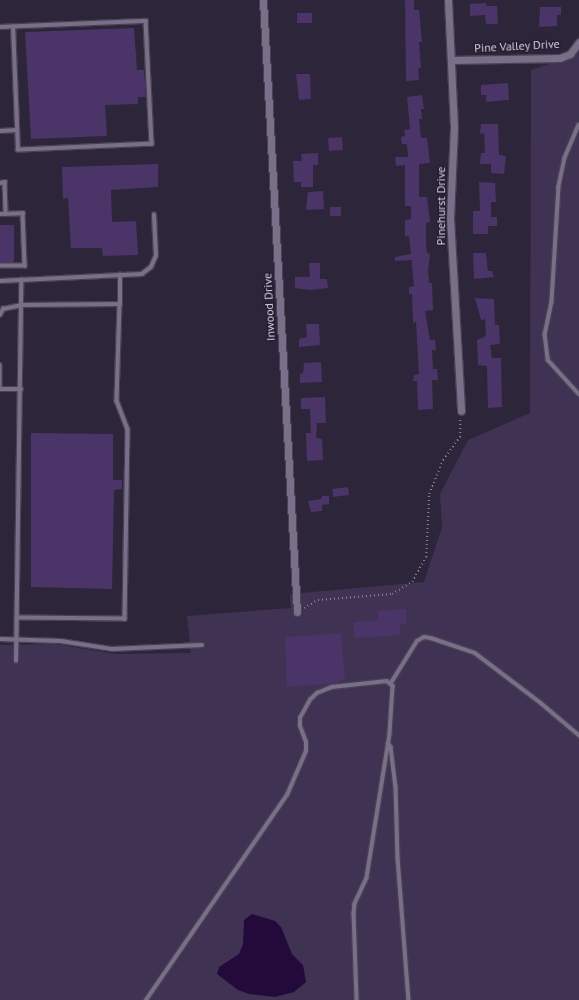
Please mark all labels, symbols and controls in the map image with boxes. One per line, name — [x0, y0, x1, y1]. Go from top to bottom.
street label: Pine Valley Drive — [473, 37, 561, 55]
street label: Pinehurst Drive — [434, 167, 448, 245]
street label: Inwood Drive — [260, 273, 278, 341]

